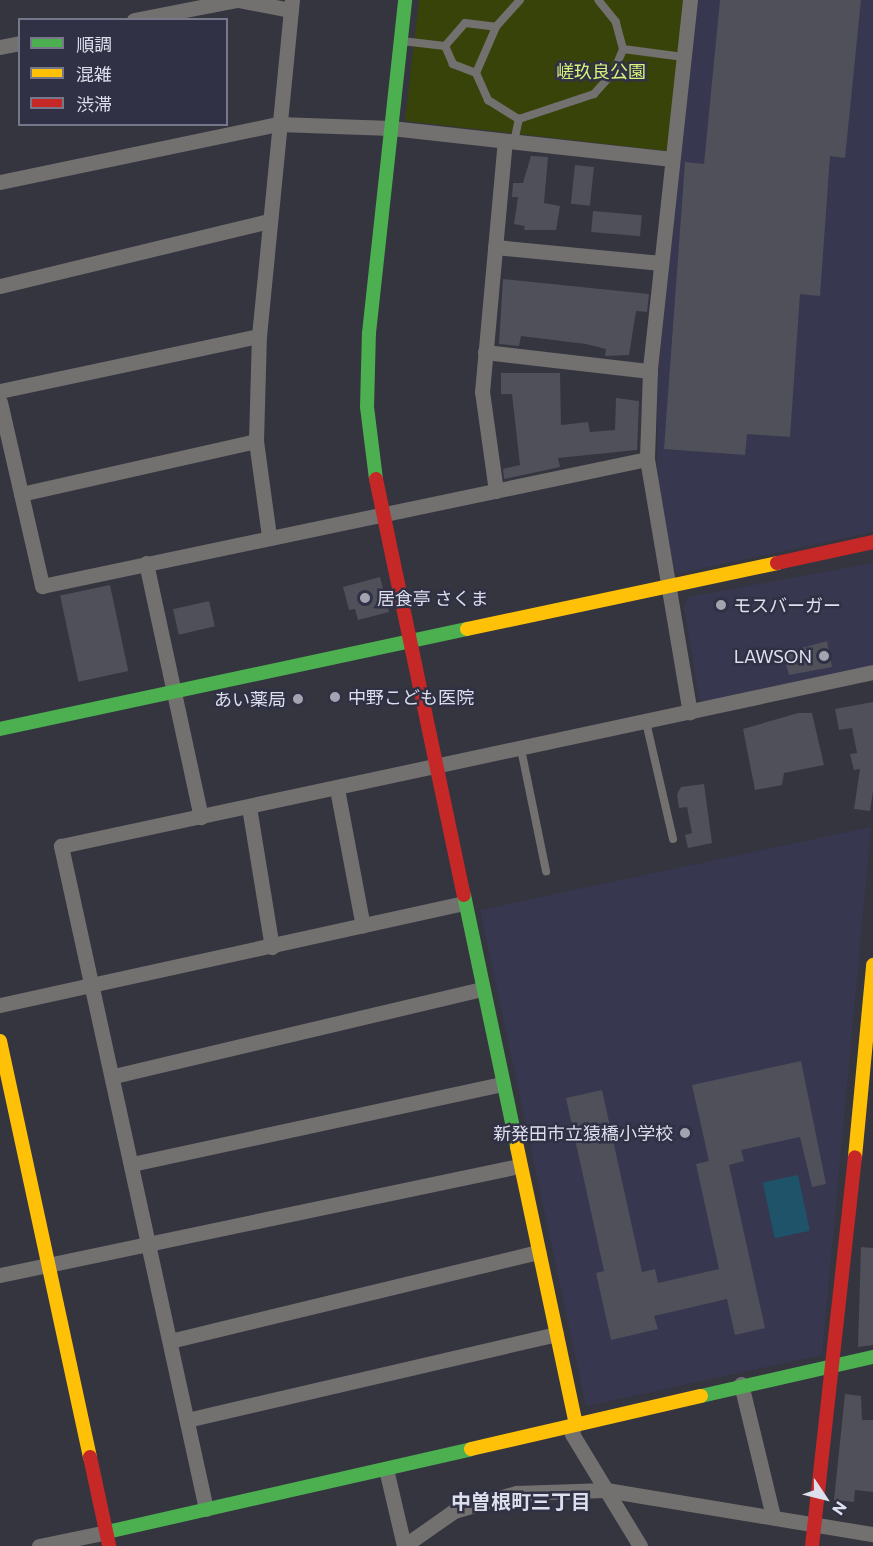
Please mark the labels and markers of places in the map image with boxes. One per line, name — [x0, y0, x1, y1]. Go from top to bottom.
place label: 居食亭 さくま — [377, 587, 488, 609]
marker: 居食亭 さくま — [358, 591, 372, 605]
place label: モスバーガー — [733, 594, 841, 616]
marker: モスバーガー — [714, 598, 728, 612]
place label: LAWSON — [734, 645, 812, 667]
marker: LAWSON — [817, 649, 831, 663]
place label: 中野こども医院 — [348, 686, 474, 708]
place label: あい薬局 — [214, 688, 286, 710]
marker: 中野こども医院 — [326, 688, 344, 706]
marker: あい薬局 — [291, 692, 305, 706]
place label: 新発田市立猿橋小学校 — [493, 1122, 673, 1144]
marker: 新発田市立猿橋小学校 — [678, 1126, 692, 1140]

